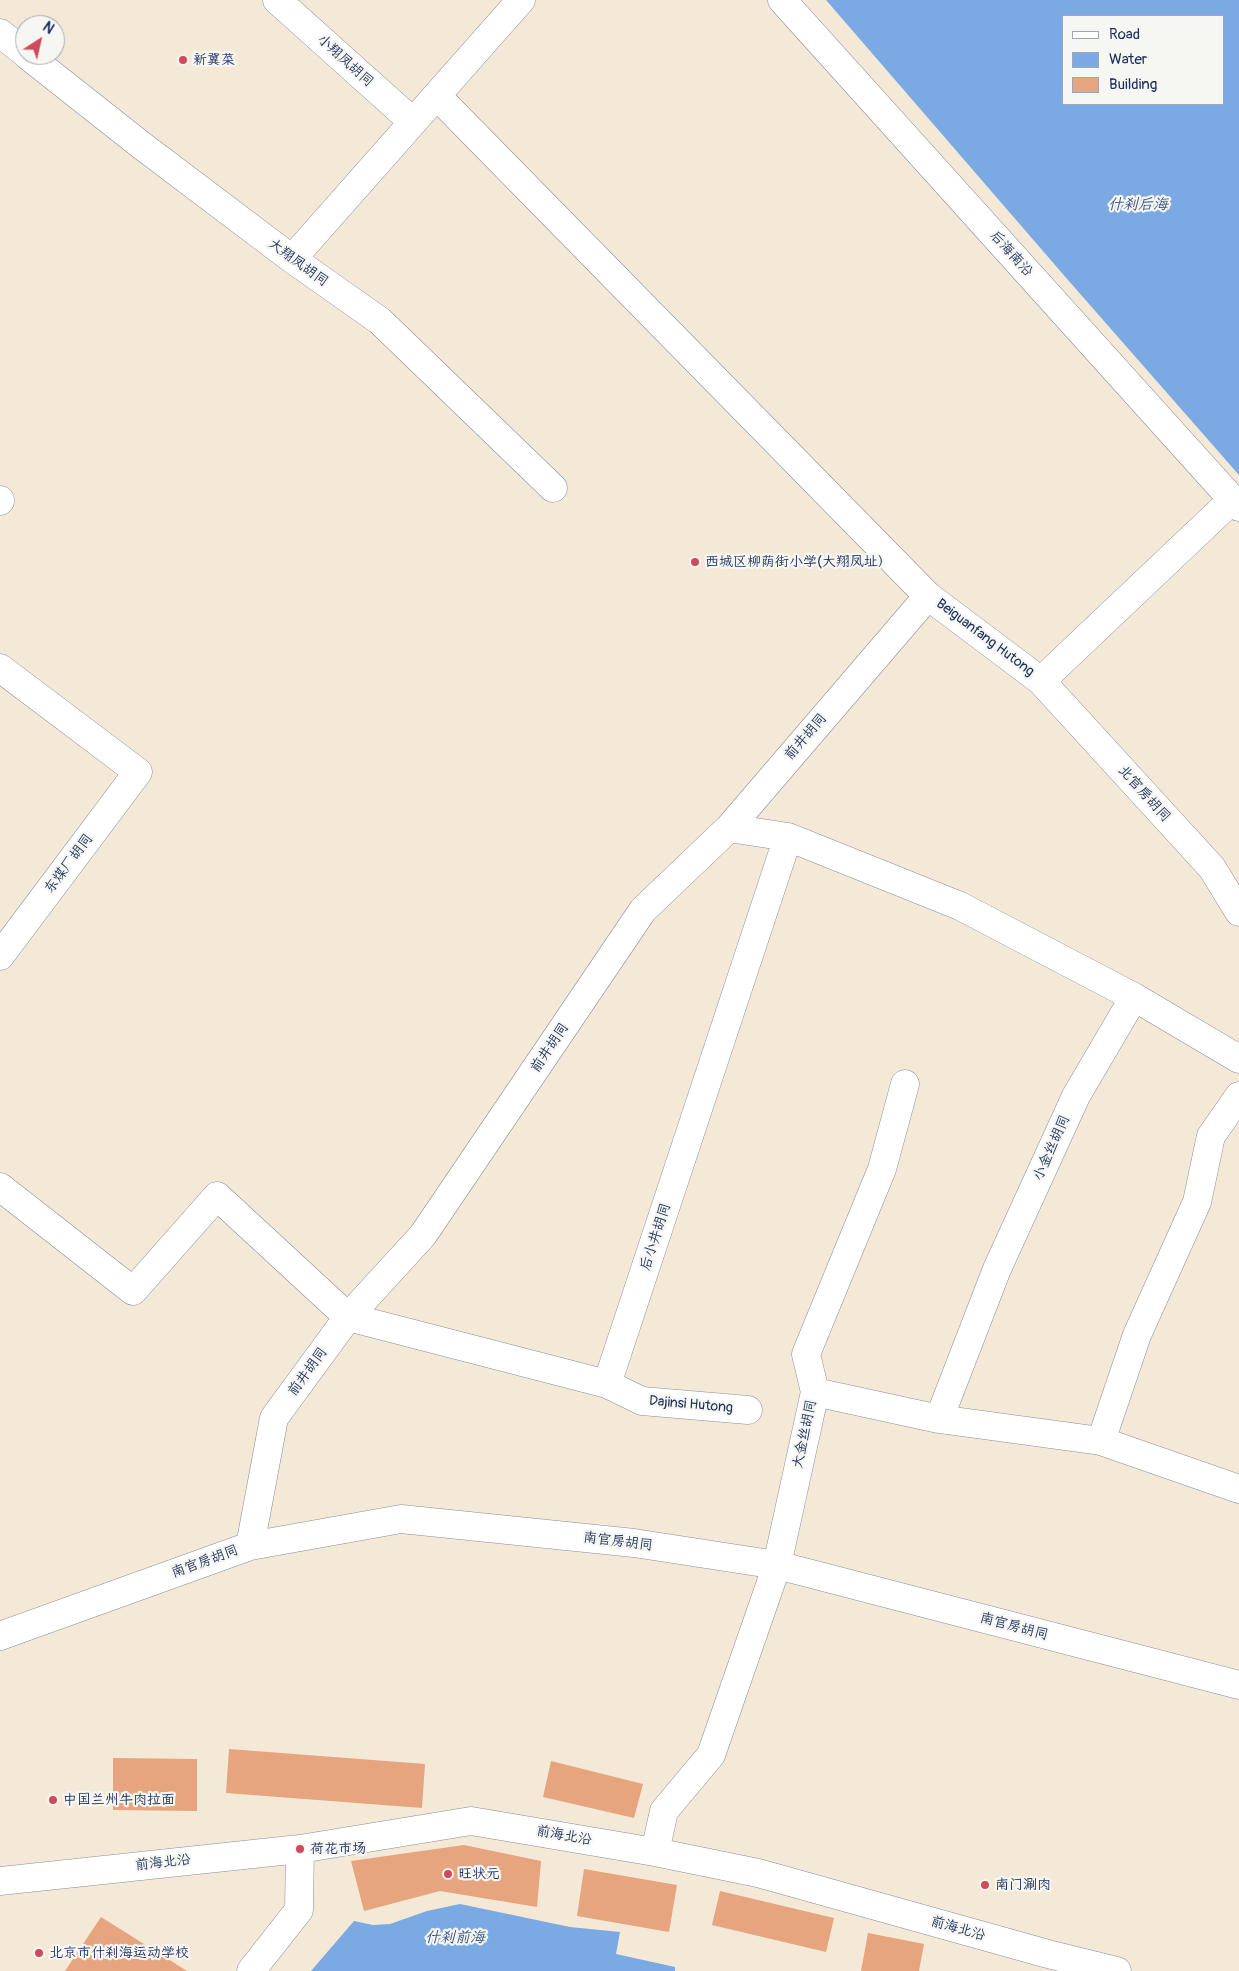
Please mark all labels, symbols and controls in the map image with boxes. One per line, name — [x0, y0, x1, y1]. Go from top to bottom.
north arrow — [15, 15, 65, 65]
legend — [1062, 15, 1224, 105]
text: N — [40, 18, 57, 38]
text: Road — [1109, 25, 1140, 44]
street label: 小翔凤胡同 — [313, 31, 377, 91]
text: Water — [1109, 50, 1147, 69]
place label: 新冀菜 — [193, 52, 235, 68]
marker: 新冀菜 — [177, 54, 189, 66]
text: Building — [1109, 75, 1157, 94]
water label: 什刹后海 — [1108, 196, 1168, 214]
street label: 后海南沿 — [986, 228, 1036, 280]
street label: 大翔凤胡同 — [265, 236, 331, 290]
place label: 西城区柳荫街小学(大翔凤址） — [705, 554, 892, 570]
marker: 西城区柳荫街小学(大翔凤址） — [689, 556, 701, 568]
street label: Beiguanfang Hutong — [933, 596, 1037, 680]
street label: 前井胡同 — [781, 710, 831, 764]
street label: 北官房胡同 — [1114, 762, 1174, 826]
street label: 东煤厂胡同 — [41, 831, 97, 897]
street label: 前井胡同 — [527, 1020, 573, 1076]
street label: 小金丝胡同 — [1030, 1113, 1074, 1183]
street label: 后小井胡同 — [637, 1201, 675, 1273]
street label: 前井胡同 — [285, 1344, 331, 1400]
street label: Dajinsi Hutong — [648, 1393, 734, 1417]
street label: 大金丝胡同 — [790, 1398, 820, 1470]
street label: 南官房胡同 — [582, 1529, 654, 1555]
street label: 南官房胡同 — [169, 1542, 241, 1582]
street label: 南官房胡同 — [978, 1610, 1050, 1644]
place label: 中国兰州牛肉拉面 — [63, 1792, 175, 1808]
marker: 中国兰州牛肉拉面 — [47, 1794, 59, 1806]
street label: 前海北沿 — [535, 1823, 593, 1849]
place label: 荷花市场 — [310, 1841, 366, 1857]
marker: 荷花市场 — [294, 1843, 306, 1855]
street label: 前海北沿 — [134, 1852, 192, 1874]
place label: 旺状元 — [458, 1866, 500, 1882]
marker: 旺状元 — [442, 1868, 454, 1880]
place label: 南门涮肉 — [995, 1877, 1051, 1893]
marker: 南门涮肉 — [979, 1879, 991, 1891]
street label: 前海北沿 — [929, 1913, 987, 1945]
water label: 什刹前海 — [425, 1929, 485, 1947]
place label: 北京市什刹海运动学校 — [49, 1945, 189, 1961]
marker: 北京市什刹海运动学校 — [33, 1947, 45, 1959]

